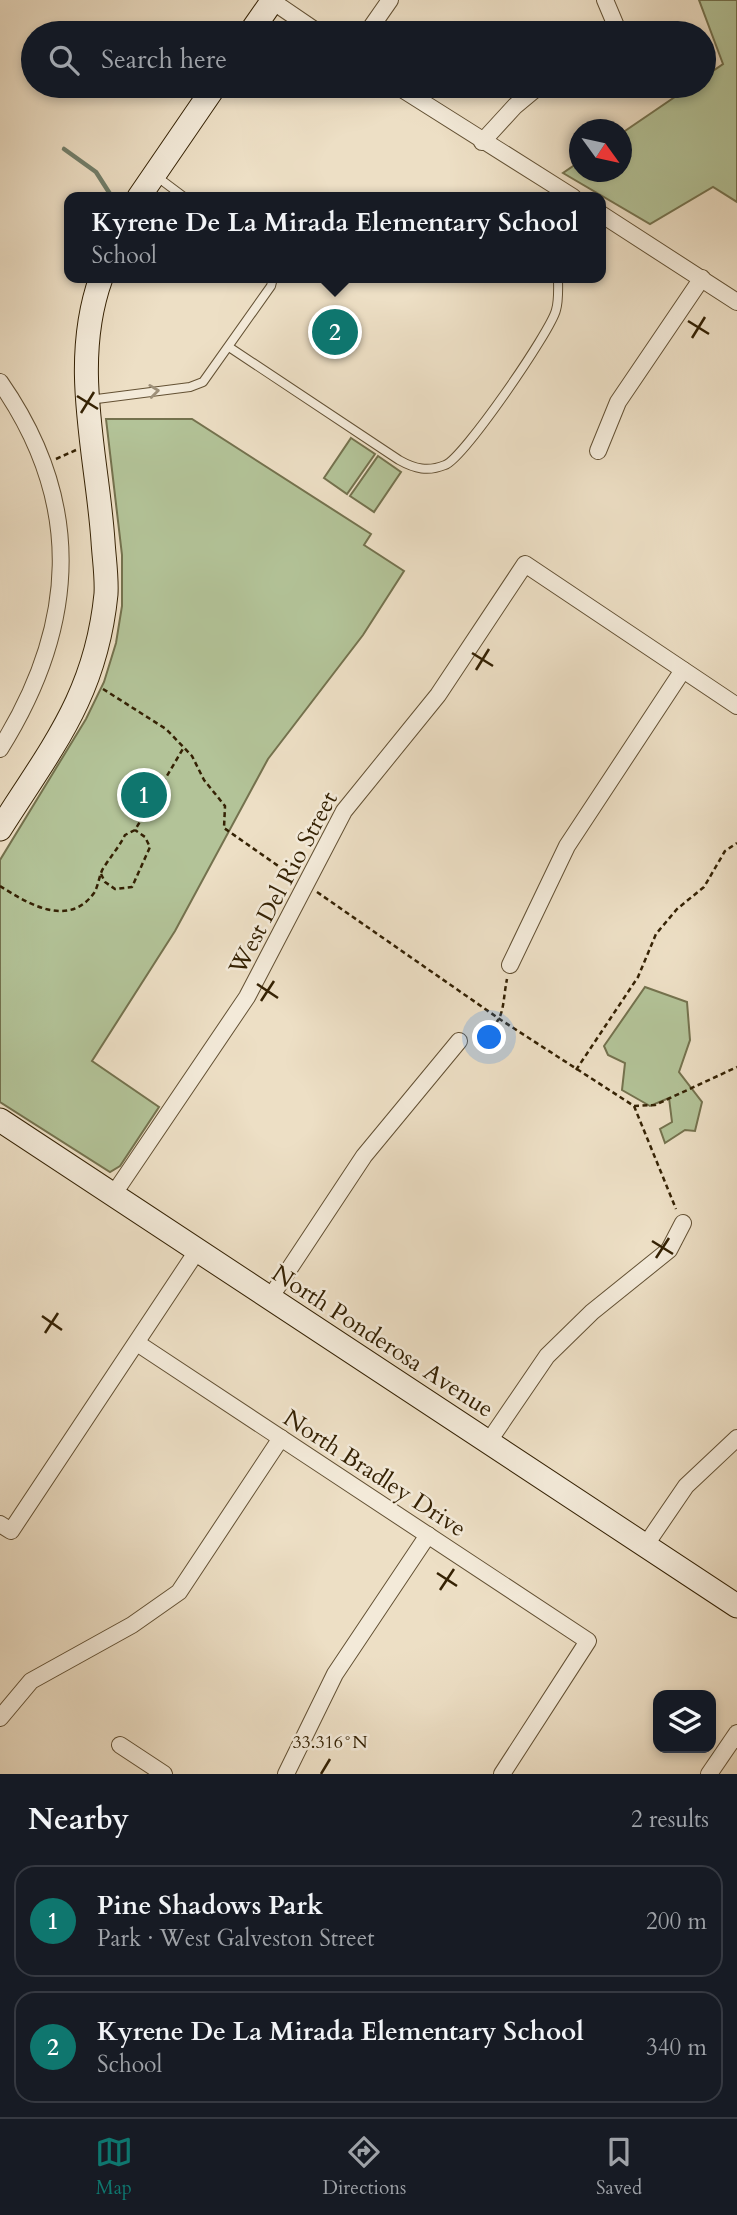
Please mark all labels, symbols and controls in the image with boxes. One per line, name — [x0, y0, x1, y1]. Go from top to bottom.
search box — [21, 21, 716, 98]
icon: search — [45, 41, 83, 79]
text: Search here — [101, 42, 227, 77]
north arrow — [569, 119, 632, 182]
popup — [64, 192, 606, 283]
text: Kyrene De La Mirada Elementary School — [92, 205, 578, 240]
text: School — [92, 240, 157, 271]
pin: 2 — [312, 306, 358, 358]
one-way arrow — [148, 384, 160, 399]
pin: 1 — [121, 769, 167, 821]
street label: West Del Rio Street — [221, 786, 346, 981]
your location — [472, 1020, 506, 1054]
street label: North Ponderosa Avenue — [265, 1257, 500, 1426]
street label: North Bradley Drive — [277, 1402, 473, 1545]
map controls — [653, 1690, 716, 1753]
button: layers — [653, 1690, 716, 1753]
text: 33.316°N — [292, 1730, 368, 1755]
text: Nearby — [28, 1799, 129, 1840]
text: 2 results — [631, 1804, 709, 1835]
text: Pine Shadows Park — [97, 1888, 323, 1923]
text: 1 — [47, 1906, 59, 1937]
text: 200 m — [646, 1906, 707, 1937]
text: Park · West Galveston Street — [97, 1923, 374, 1954]
text: Kyrene De La Mirada Elementary School — [97, 2014, 584, 2049]
text: 2 — [47, 2032, 59, 2063]
text: 340 m — [646, 2032, 707, 2063]
text: School — [97, 2049, 162, 2080]
tab: Map — [95, 2133, 133, 2201]
tab: Directions — [323, 2133, 406, 2201]
tab: Saved — [596, 2133, 642, 2201]

